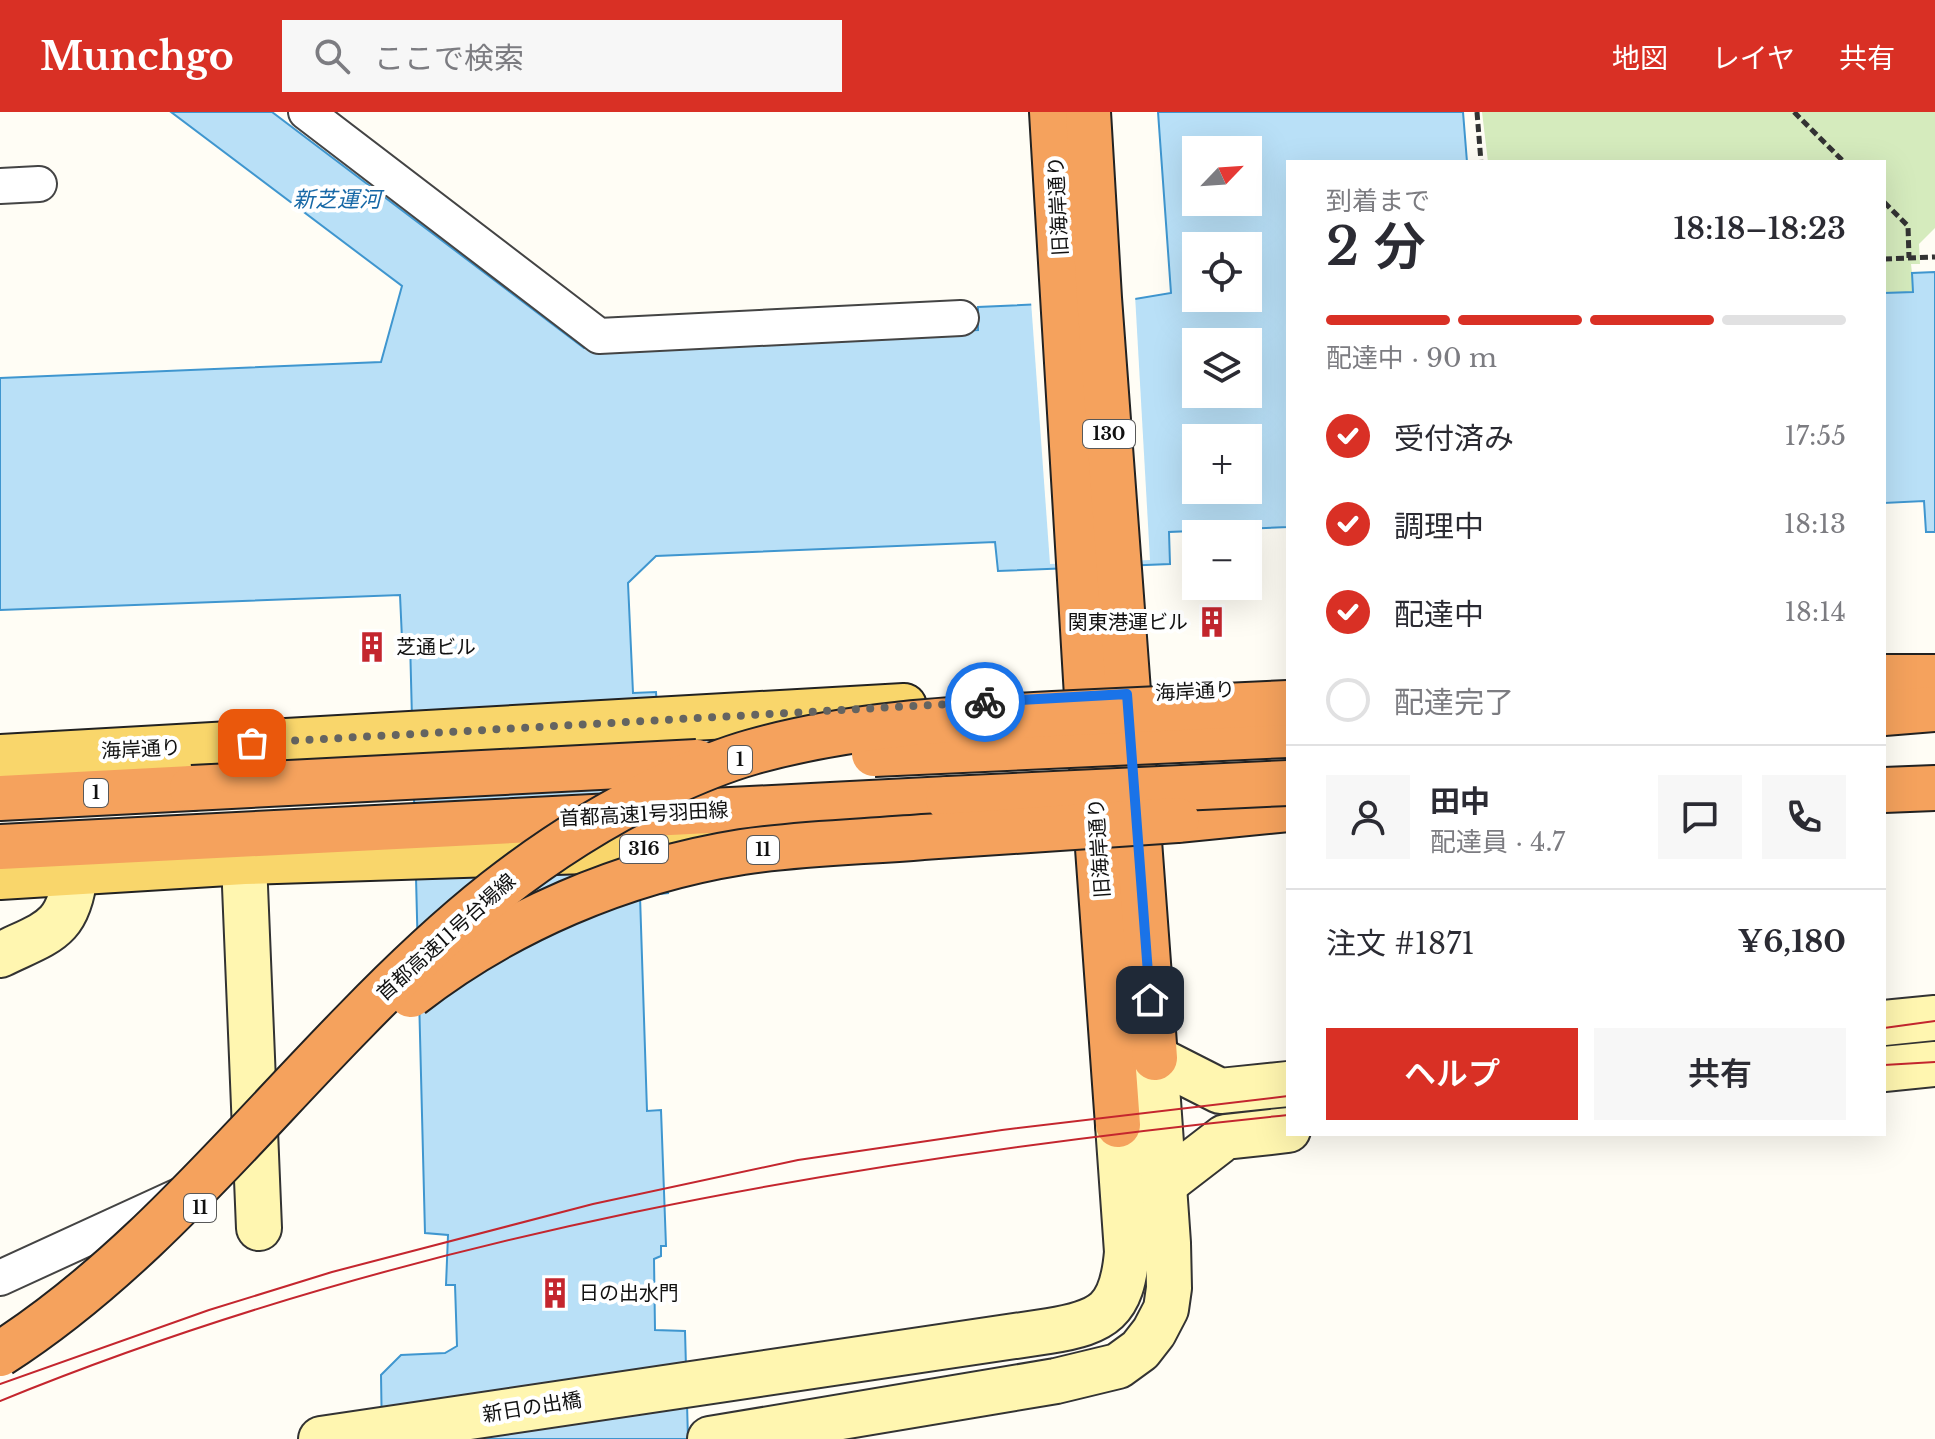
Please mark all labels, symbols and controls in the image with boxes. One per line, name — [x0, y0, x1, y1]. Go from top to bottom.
search box — [282, 20, 842, 92]
text: Munchgo — [40, 33, 234, 80]
icon: search — [310, 34, 354, 78]
text: ここで検索 — [374, 40, 524, 77]
text: 地図 — [1612, 41, 1668, 76]
text: レイヤ — [1712, 41, 1795, 76]
text: 共有 — [1839, 41, 1895, 76]
north arrow — [1182, 136, 1262, 216]
map controls — [1182, 136, 1262, 600]
street label: 旧海岸通り — [1043, 155, 1073, 257]
text: 到着まで — [1326, 185, 1430, 217]
water label: 新芝運河 — [293, 186, 385, 213]
text: 18:18–18:23 — [1673, 210, 1846, 247]
text: 2 分 — [1326, 215, 1425, 279]
button: locate — [1182, 232, 1262, 312]
button: layers — [1182, 328, 1262, 408]
text: 配達中 · 90 m — [1326, 342, 1497, 374]
icon: check — [1326, 414, 1370, 458]
road number: 130 — [1083, 420, 1135, 448]
text: 受付済み — [1394, 420, 1514, 457]
text: 17:55 — [1784, 420, 1846, 452]
button: + — [1182, 424, 1262, 504]
icon: check — [1326, 502, 1370, 546]
text: 調理中 — [1394, 508, 1484, 545]
text: 18:13 — [1784, 508, 1846, 540]
button: − — [1182, 520, 1262, 600]
icon: check — [1326, 590, 1370, 634]
text: 配達中 — [1394, 596, 1484, 633]
text: 18:14 — [1784, 596, 1846, 628]
building icon: 関東港運ビル — [1195, 605, 1229, 639]
place label: 関東港運ビル — [1068, 610, 1188, 634]
building icon: 芝通ビル — [355, 630, 389, 664]
place label: 芝通ビル — [396, 635, 476, 659]
courier — [945, 662, 1025, 742]
street label: 海岸通り — [1154, 677, 1236, 705]
icon: bike — [963, 680, 1007, 724]
text: 配達完了 — [1394, 684, 1514, 721]
pin — [218, 709, 286, 777]
icon: bag — [230, 721, 274, 765]
street label: 海岸通り — [100, 735, 182, 763]
road number: 1 — [728, 746, 752, 774]
button: person — [1326, 775, 1410, 859]
button: chat — [1658, 775, 1742, 859]
button: phone — [1762, 775, 1846, 859]
road number: 1 — [84, 779, 108, 807]
text: 田中 — [1430, 783, 1490, 820]
street label: 旧海岸通り — [1084, 797, 1114, 899]
street label: 首都高速1号羽田線 — [559, 798, 729, 830]
text: 配達員 · 4.7 — [1430, 826, 1565, 858]
road number: 316 — [620, 835, 668, 863]
road number: 11 — [747, 836, 779, 864]
street label: 首都高速11号台場線 — [372, 869, 520, 1005]
text: ¥6,180 — [1738, 923, 1846, 960]
text: 注文 #1871 — [1326, 925, 1475, 962]
pin — [1116, 966, 1184, 1034]
icon: home — [1128, 978, 1172, 1022]
button: ヘルプ — [1326, 1028, 1578, 1120]
button: 共有 — [1594, 1028, 1846, 1120]
road number: 11 — [184, 1194, 216, 1222]
building icon: 日の出水門 — [538, 1276, 572, 1310]
place label: 日の出水門 — [579, 1281, 679, 1305]
street label: 新日の出橋 — [481, 1387, 583, 1427]

